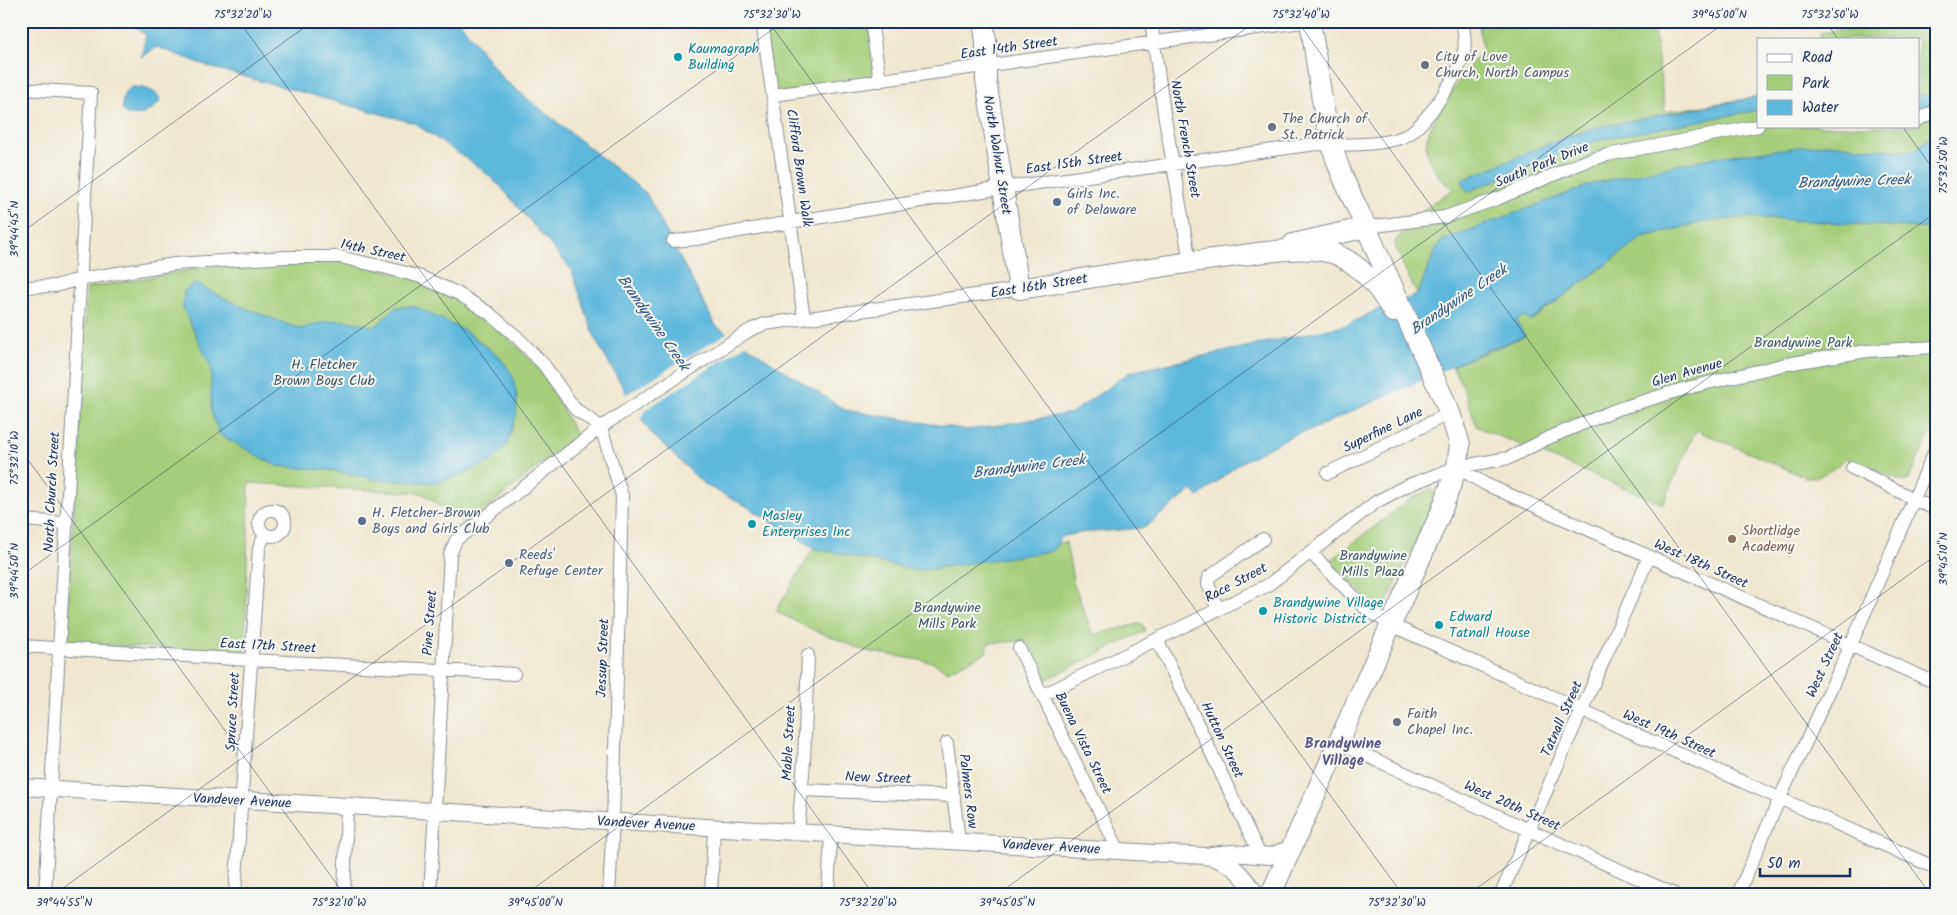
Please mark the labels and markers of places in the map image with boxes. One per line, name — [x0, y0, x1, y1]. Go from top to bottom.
place label: Kaumagraph Building — [688, 38, 759, 76]
place label: City of Love Church, North Campus — [1435, 46, 1569, 84]
marker: Kaumagraph Building — [672, 51, 684, 63]
marker: City of Love Church, North Campus — [1419, 59, 1431, 71]
place label: The Church of St. Patrick — [1282, 108, 1369, 146]
marker: The Church of St. Patrick — [1266, 121, 1278, 133]
place label: Girls Inc. of Delaware — [1067, 183, 1137, 221]
marker: Girls Inc. of Delaware — [1051, 196, 1063, 208]
place label: H. Fletcher-Brown Boys and Girls Club — [372, 502, 490, 540]
place label: Masley Enterprises Inc — [762, 505, 851, 543]
marker: H. Fletcher-Brown Boys and Girls Club — [356, 515, 368, 527]
marker: Masley Enterprises Inc — [746, 518, 758, 530]
place label: Shortlidge Academy — [1742, 520, 1801, 558]
marker: Shortlidge Academy — [1726, 533, 1738, 545]
place label: Reeds' Refuge Center — [519, 544, 604, 582]
marker: Reeds' Refuge Center — [503, 557, 515, 569]
place label: Brandywine Village Historic District — [1273, 592, 1384, 630]
marker: Brandywine Village Historic District — [1257, 605, 1269, 617]
place label: Edward Tatnall House — [1449, 606, 1530, 644]
marker: Edward Tatnall House — [1433, 619, 1445, 631]
place label: Faith Chapel Inc. — [1407, 703, 1473, 741]
marker: Faith Chapel Inc. — [1391, 716, 1403, 728]

